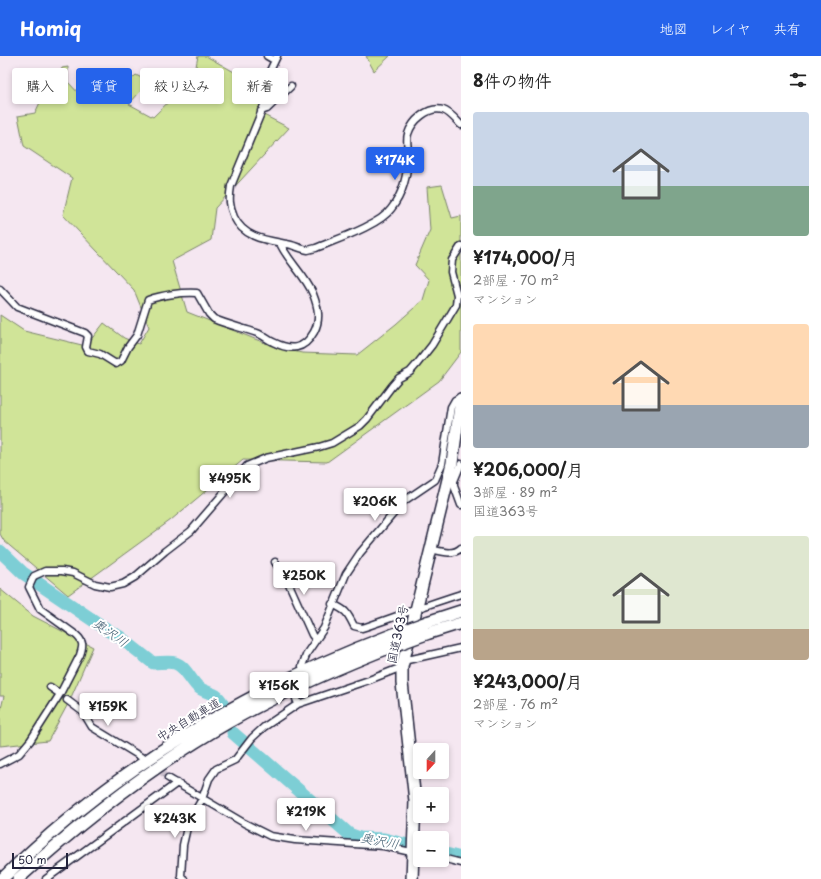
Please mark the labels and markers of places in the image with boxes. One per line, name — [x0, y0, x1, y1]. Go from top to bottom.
pin: ¥174K — [367, 147, 423, 181]
pin: ¥495K — [202, 465, 258, 499]
pin: ¥206K — [347, 488, 403, 522]
pin: ¥250K — [276, 562, 332, 596]
pin: ¥156K — [251, 672, 307, 706]
pin: ¥159K — [80, 693, 136, 727]
pin: ¥219K — [278, 798, 334, 832]
pin: ¥243K — [147, 805, 203, 839]

